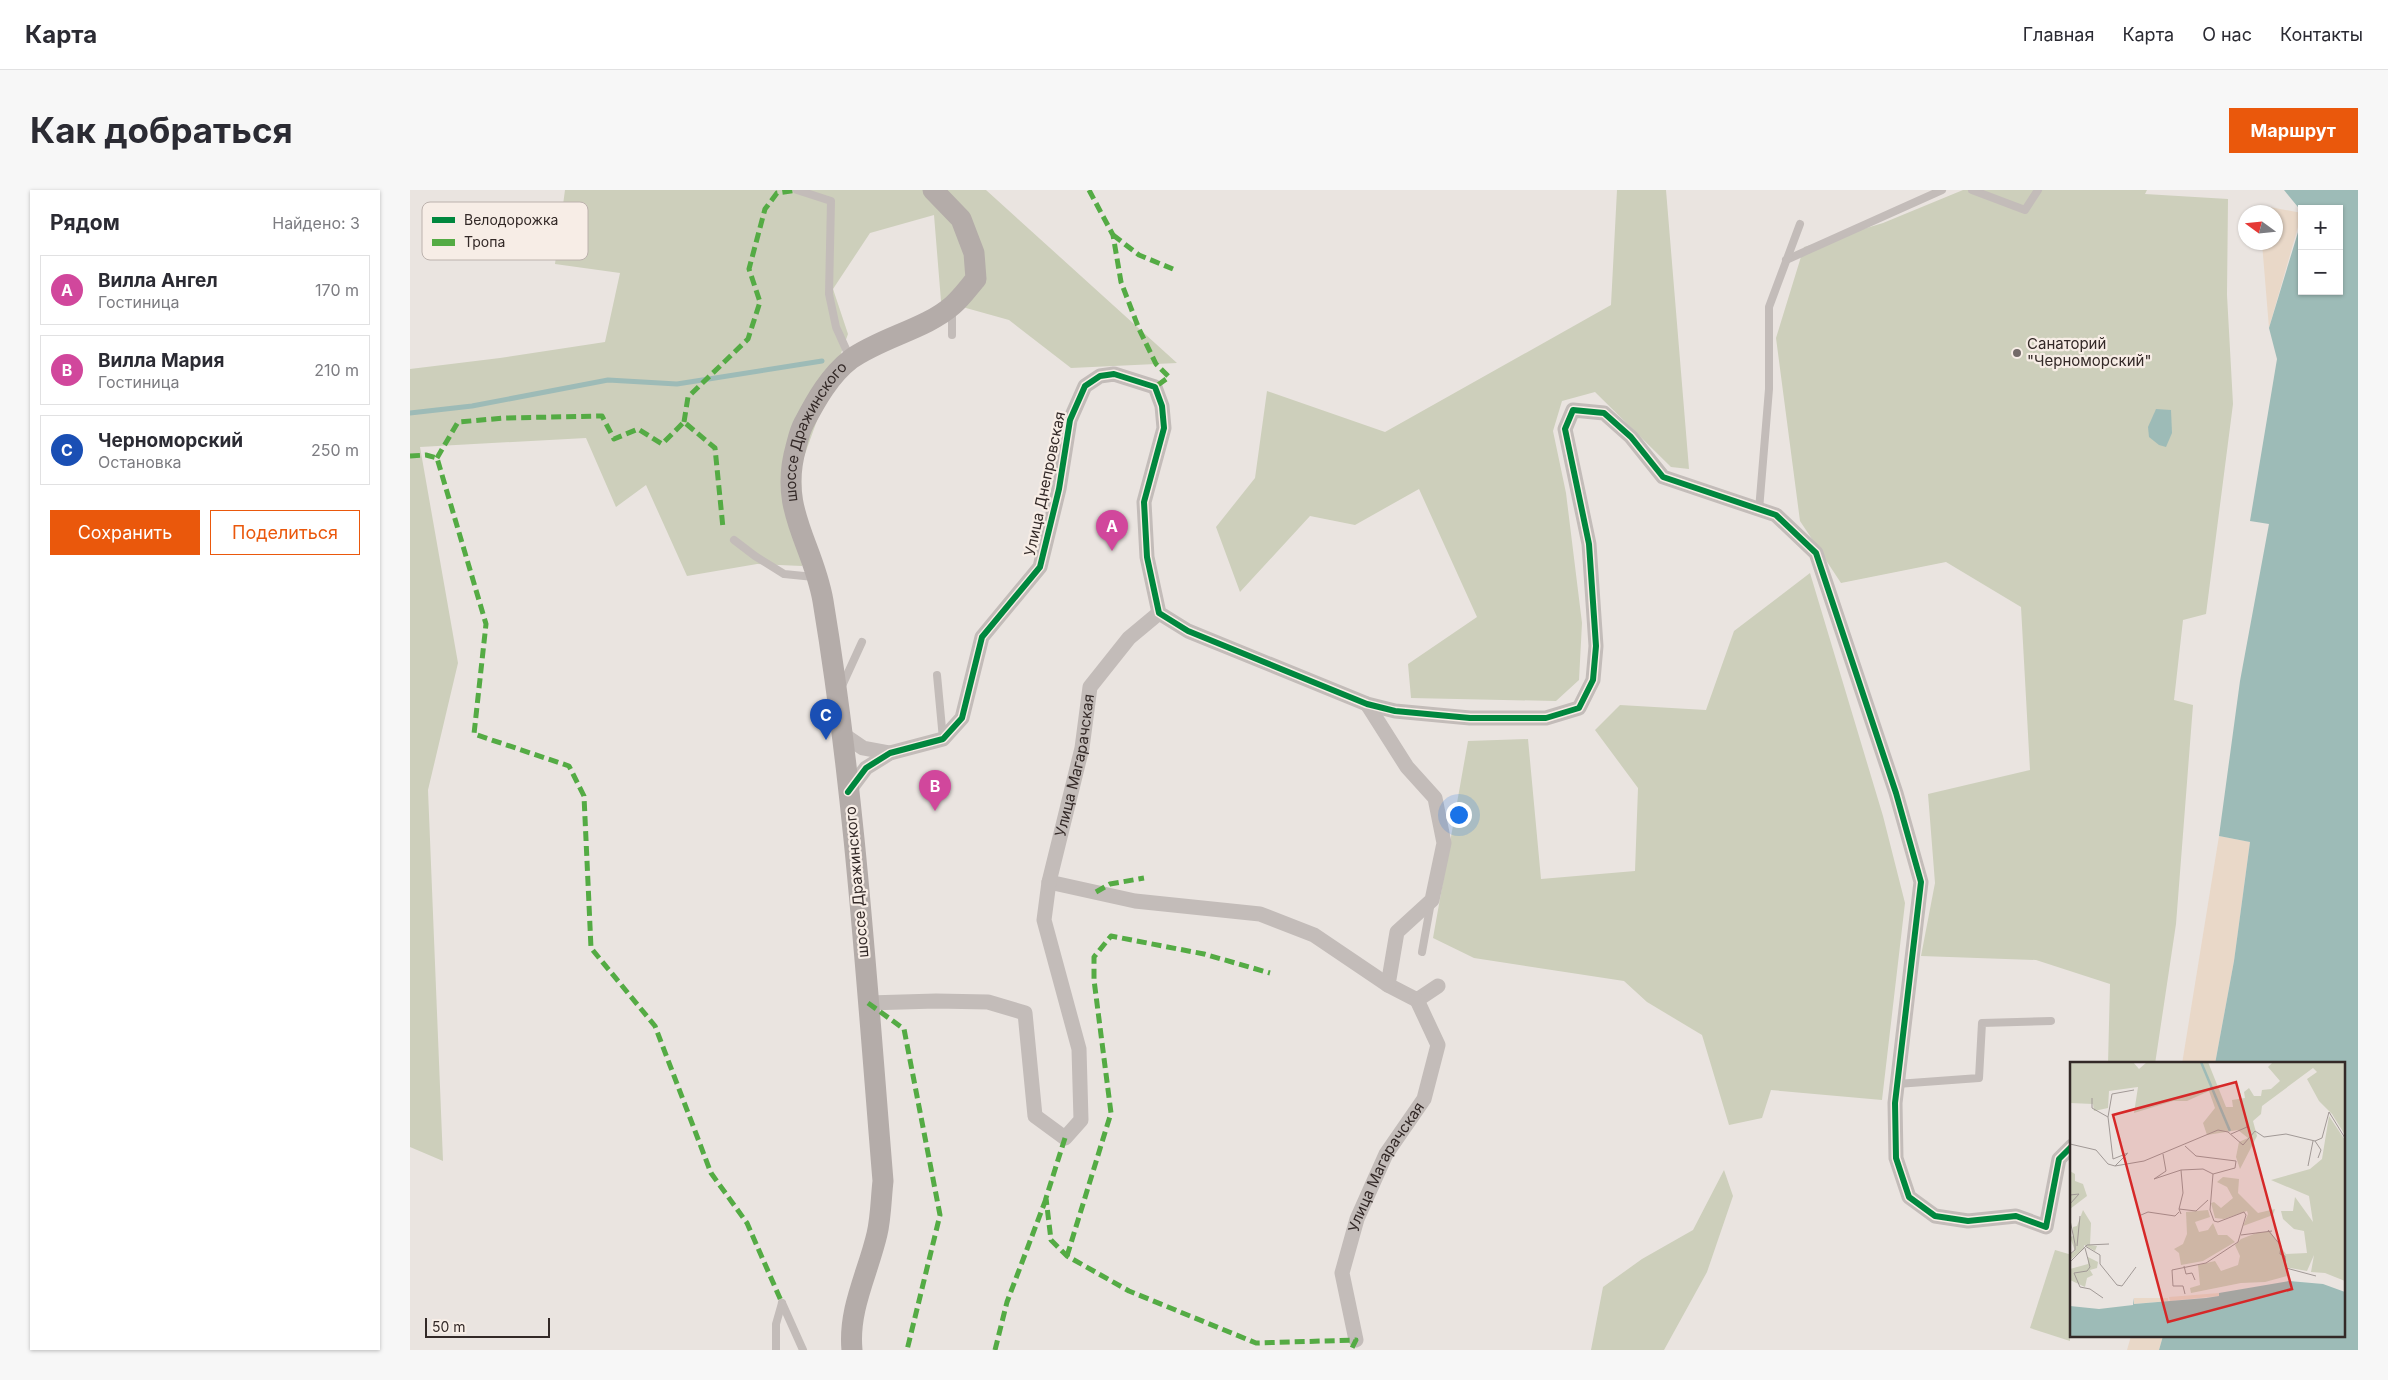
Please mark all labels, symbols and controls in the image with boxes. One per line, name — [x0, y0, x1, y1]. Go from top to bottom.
text: Карта — [25, 20, 97, 49]
text: Главная — [2023, 24, 2094, 45]
text: Карта — [2122, 24, 2174, 45]
text: О нас — [2202, 24, 2252, 45]
text: Контакты — [2280, 24, 2363, 45]
button: Маршрут — [2229, 108, 2358, 153]
text: Как добраться — [30, 109, 293, 151]
legend — [422, 202, 588, 260]
north arrow — [2238, 205, 2283, 250]
map controls — [2298, 205, 2343, 295]
button: + — [2298, 205, 2343, 250]
text: Рядом — [50, 210, 120, 235]
text: Велодорожка — [464, 211, 558, 228]
text: Найдено: 3 — [272, 213, 360, 233]
text: Тропа — [464, 233, 505, 250]
button: − — [2298, 250, 2343, 295]
text: Вилла Ангел — [98, 269, 218, 292]
text: A — [61, 280, 73, 300]
text: 170 m — [315, 280, 359, 300]
text: Гостиница — [98, 292, 179, 312]
place label: Санаторий "Черноморский" — [2027, 334, 2151, 370]
marker: Санаторий "Черноморский" — [2011, 347, 2023, 359]
text: Вилла Мария — [98, 349, 224, 372]
street label: шоссе Дражинского — [781, 357, 851, 503]
text: B — [62, 360, 72, 380]
text: 210 m — [314, 360, 359, 380]
text: Гостиница — [98, 372, 179, 392]
street label: Улица Днепровская — [1020, 410, 1069, 558]
text: Черноморский — [98, 429, 243, 452]
text: C — [61, 440, 73, 460]
text: 250 m — [311, 440, 359, 460]
text: Остановка — [98, 452, 182, 472]
button: Сохранить — [50, 510, 200, 555]
button: Поделиться — [210, 510, 360, 555]
pin: A — [1096, 510, 1128, 551]
street label: Улица Магарачская — [1050, 693, 1098, 839]
pin: C — [810, 699, 842, 740]
pin: B — [919, 770, 951, 811]
your location — [1446, 802, 1472, 828]
street label: шоссе Дражинского — [840, 805, 873, 959]
inset map — [2070, 1062, 2346, 1338]
street label: Улица Магарачская — [1344, 1098, 1428, 1234]
scale bar — [425, 1315, 550, 1338]
text: 50 m — [432, 1318, 466, 1335]

